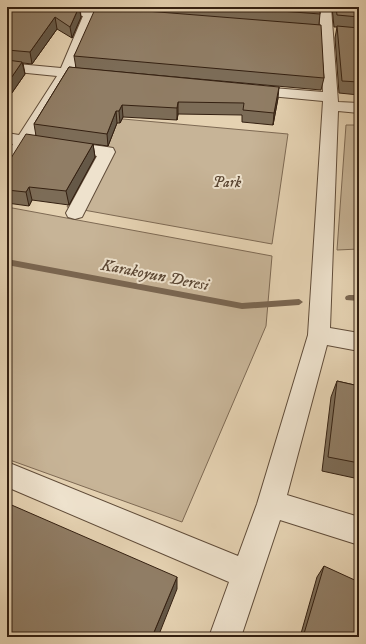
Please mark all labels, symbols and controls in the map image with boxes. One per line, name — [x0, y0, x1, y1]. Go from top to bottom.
park label: Park — [213, 173, 242, 192]
water label: Karakoyun Deresi — [99, 255, 211, 295]

